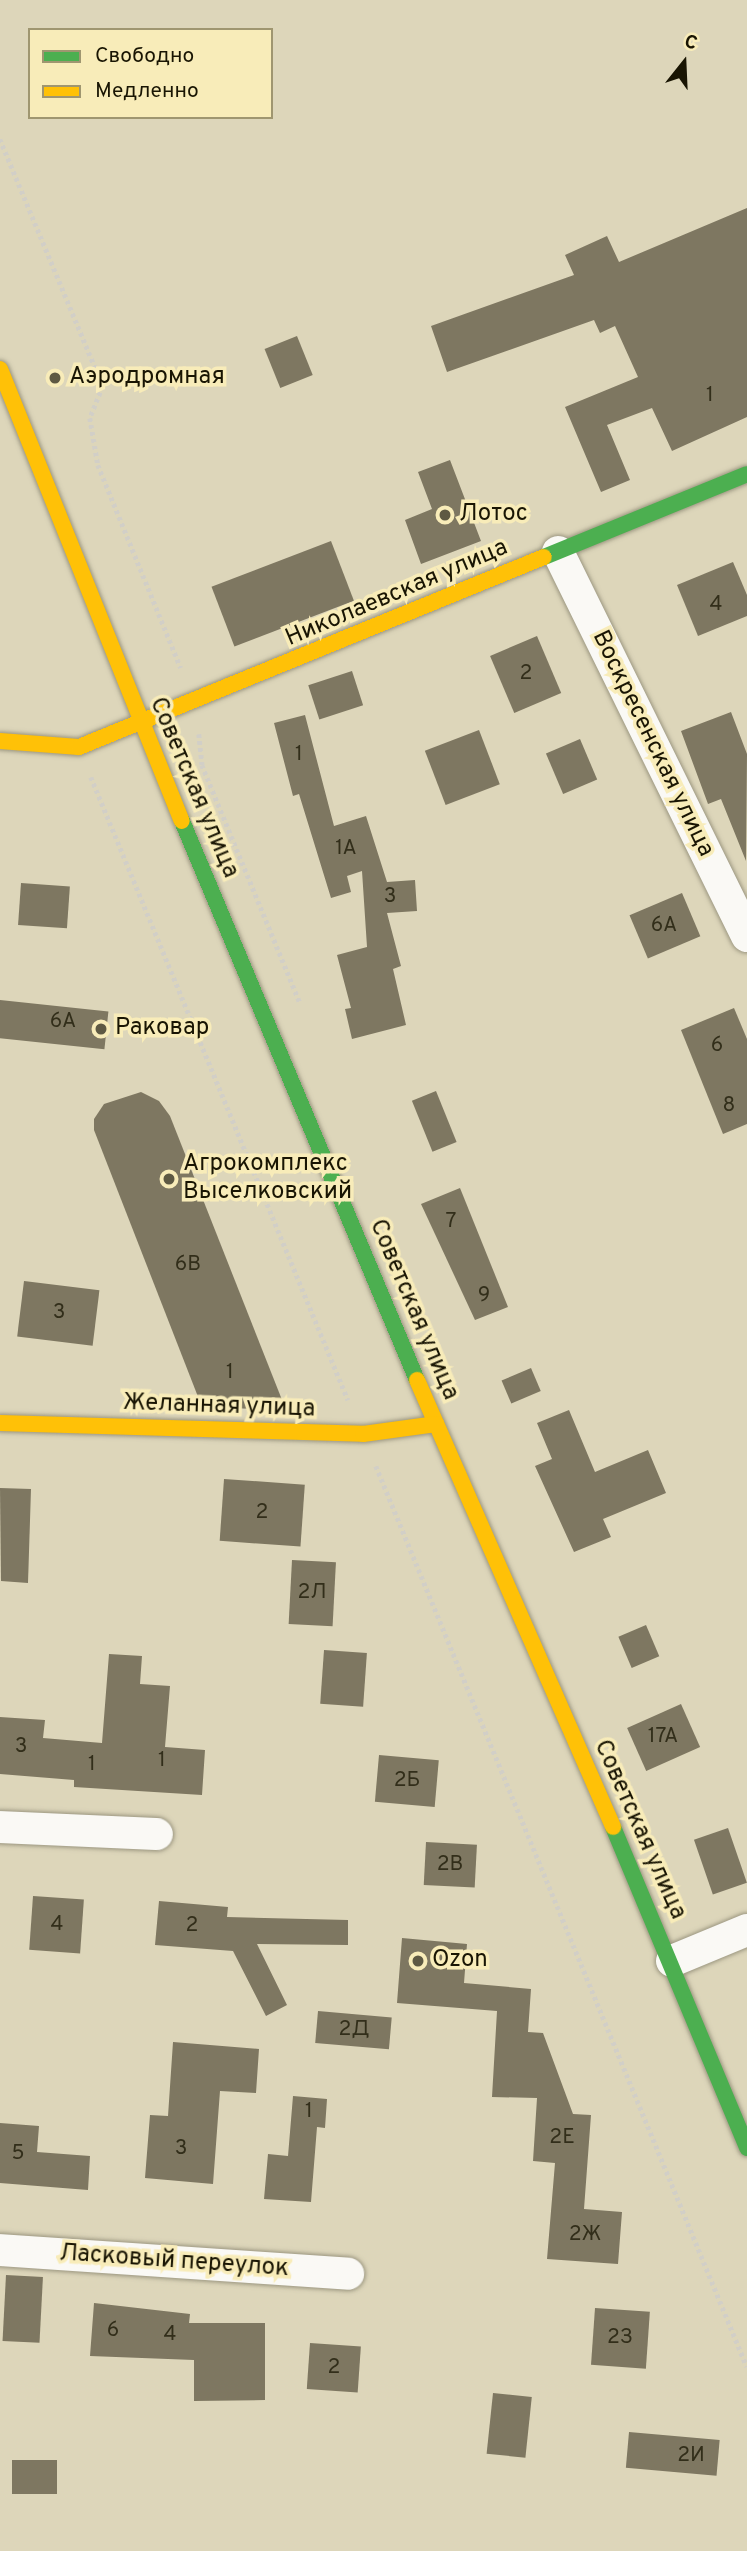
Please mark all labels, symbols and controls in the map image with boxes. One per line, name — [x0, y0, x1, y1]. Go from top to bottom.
legend — [28, 28, 273, 119]
north arrow — [649, 28, 719, 98]
text: С — [681, 30, 700, 56]
text: Свободно — [95, 43, 194, 70]
text: Медленно — [95, 78, 199, 105]
place label: Аэродромная — [69, 364, 225, 392]
marker: Аэродромная — [47, 370, 63, 386]
house number: 1 — [706, 383, 714, 409]
place label: Лотос — [459, 501, 528, 529]
marker: Лотос — [437, 507, 453, 523]
street label: Николаевская улица — [282, 534, 512, 654]
house number: 4 — [709, 592, 723, 618]
street label: Воскресенская улица — [585, 626, 719, 862]
house number: 2 — [520, 661, 532, 687]
street label: Советская улица — [142, 693, 244, 883]
house number: 1 — [295, 742, 303, 768]
house number: 1А — [335, 836, 357, 862]
house number: 3 — [384, 884, 396, 910]
house number: 6А — [651, 913, 677, 939]
house number: 6А — [50, 1009, 76, 1035]
place label: Раковар — [115, 1015, 209, 1043]
marker: Раковар — [93, 1021, 109, 1037]
house number: 6 — [711, 1033, 723, 1059]
house number: 8 — [723, 1093, 735, 1119]
place label: Агрокомплекс Выселковский — [183, 1151, 352, 1207]
marker: Агрокомплекс Выселковский — [161, 1171, 177, 1187]
house number: 7 — [446, 1209, 456, 1235]
street label: Советская улица — [362, 1215, 464, 1405]
house number: 6В — [175, 1252, 201, 1278]
house number: 9 — [478, 1283, 490, 1309]
house number: 3 — [53, 1300, 65, 1326]
house number: 1 — [226, 1360, 234, 1386]
street label: Желанная улица — [122, 1389, 316, 1425]
house number: 2 — [256, 1500, 268, 1526]
house number: 2Л — [297, 1580, 327, 1606]
house number: 17А — [648, 1724, 678, 1750]
house number: 3 — [15, 1734, 27, 1760]
street label: Советская улица — [587, 1736, 691, 1924]
house number: 1 — [158, 1748, 166, 1774]
house number: 1 — [88, 1752, 96, 1778]
house number: 2Б — [394, 1768, 420, 1794]
house number: 2В — [437, 1852, 463, 1878]
house number: 4 — [50, 1912, 64, 1938]
house number: 2 — [186, 1913, 198, 1939]
place label: Ozon — [432, 1947, 488, 1975]
marker: Ozon — [410, 1953, 426, 1969]
house number: 2Д — [339, 2017, 369, 2043]
house number: 1 — [305, 2099, 313, 2125]
house number: 2Е — [549, 2125, 575, 2151]
house number: 3 — [175, 2136, 187, 2162]
house number: 5 — [11, 2141, 25, 2167]
house number: 2Ж — [569, 2222, 601, 2248]
street label: Ласковый переулок — [58, 2240, 290, 2284]
house number: 6 — [107, 2318, 119, 2344]
house number: 4 — [163, 2322, 177, 2348]
house number: 2З — [607, 2325, 633, 2351]
house number: 2 — [328, 2355, 340, 2381]
house number: 2И — [677, 2443, 705, 2469]

